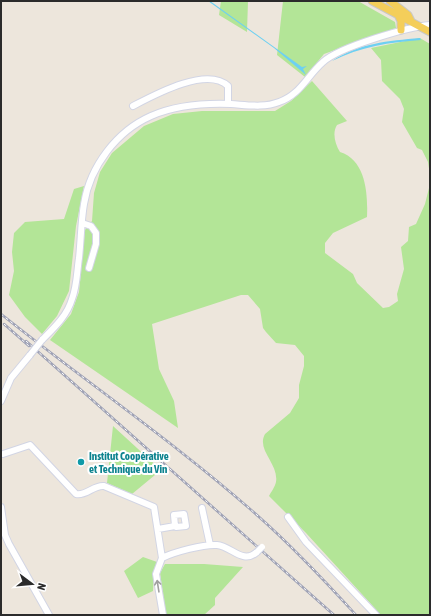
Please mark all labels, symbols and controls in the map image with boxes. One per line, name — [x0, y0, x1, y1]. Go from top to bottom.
place label: Institut Coopérative et Technique du Vin — [89, 450, 169, 475]
marker: Institut Coopérative et Technique du Vin — [76, 457, 86, 467]
north arrow — [12, 564, 52, 604]
one-way arrow — [154, 580, 162, 593]
text: N — [35, 582, 48, 592]

